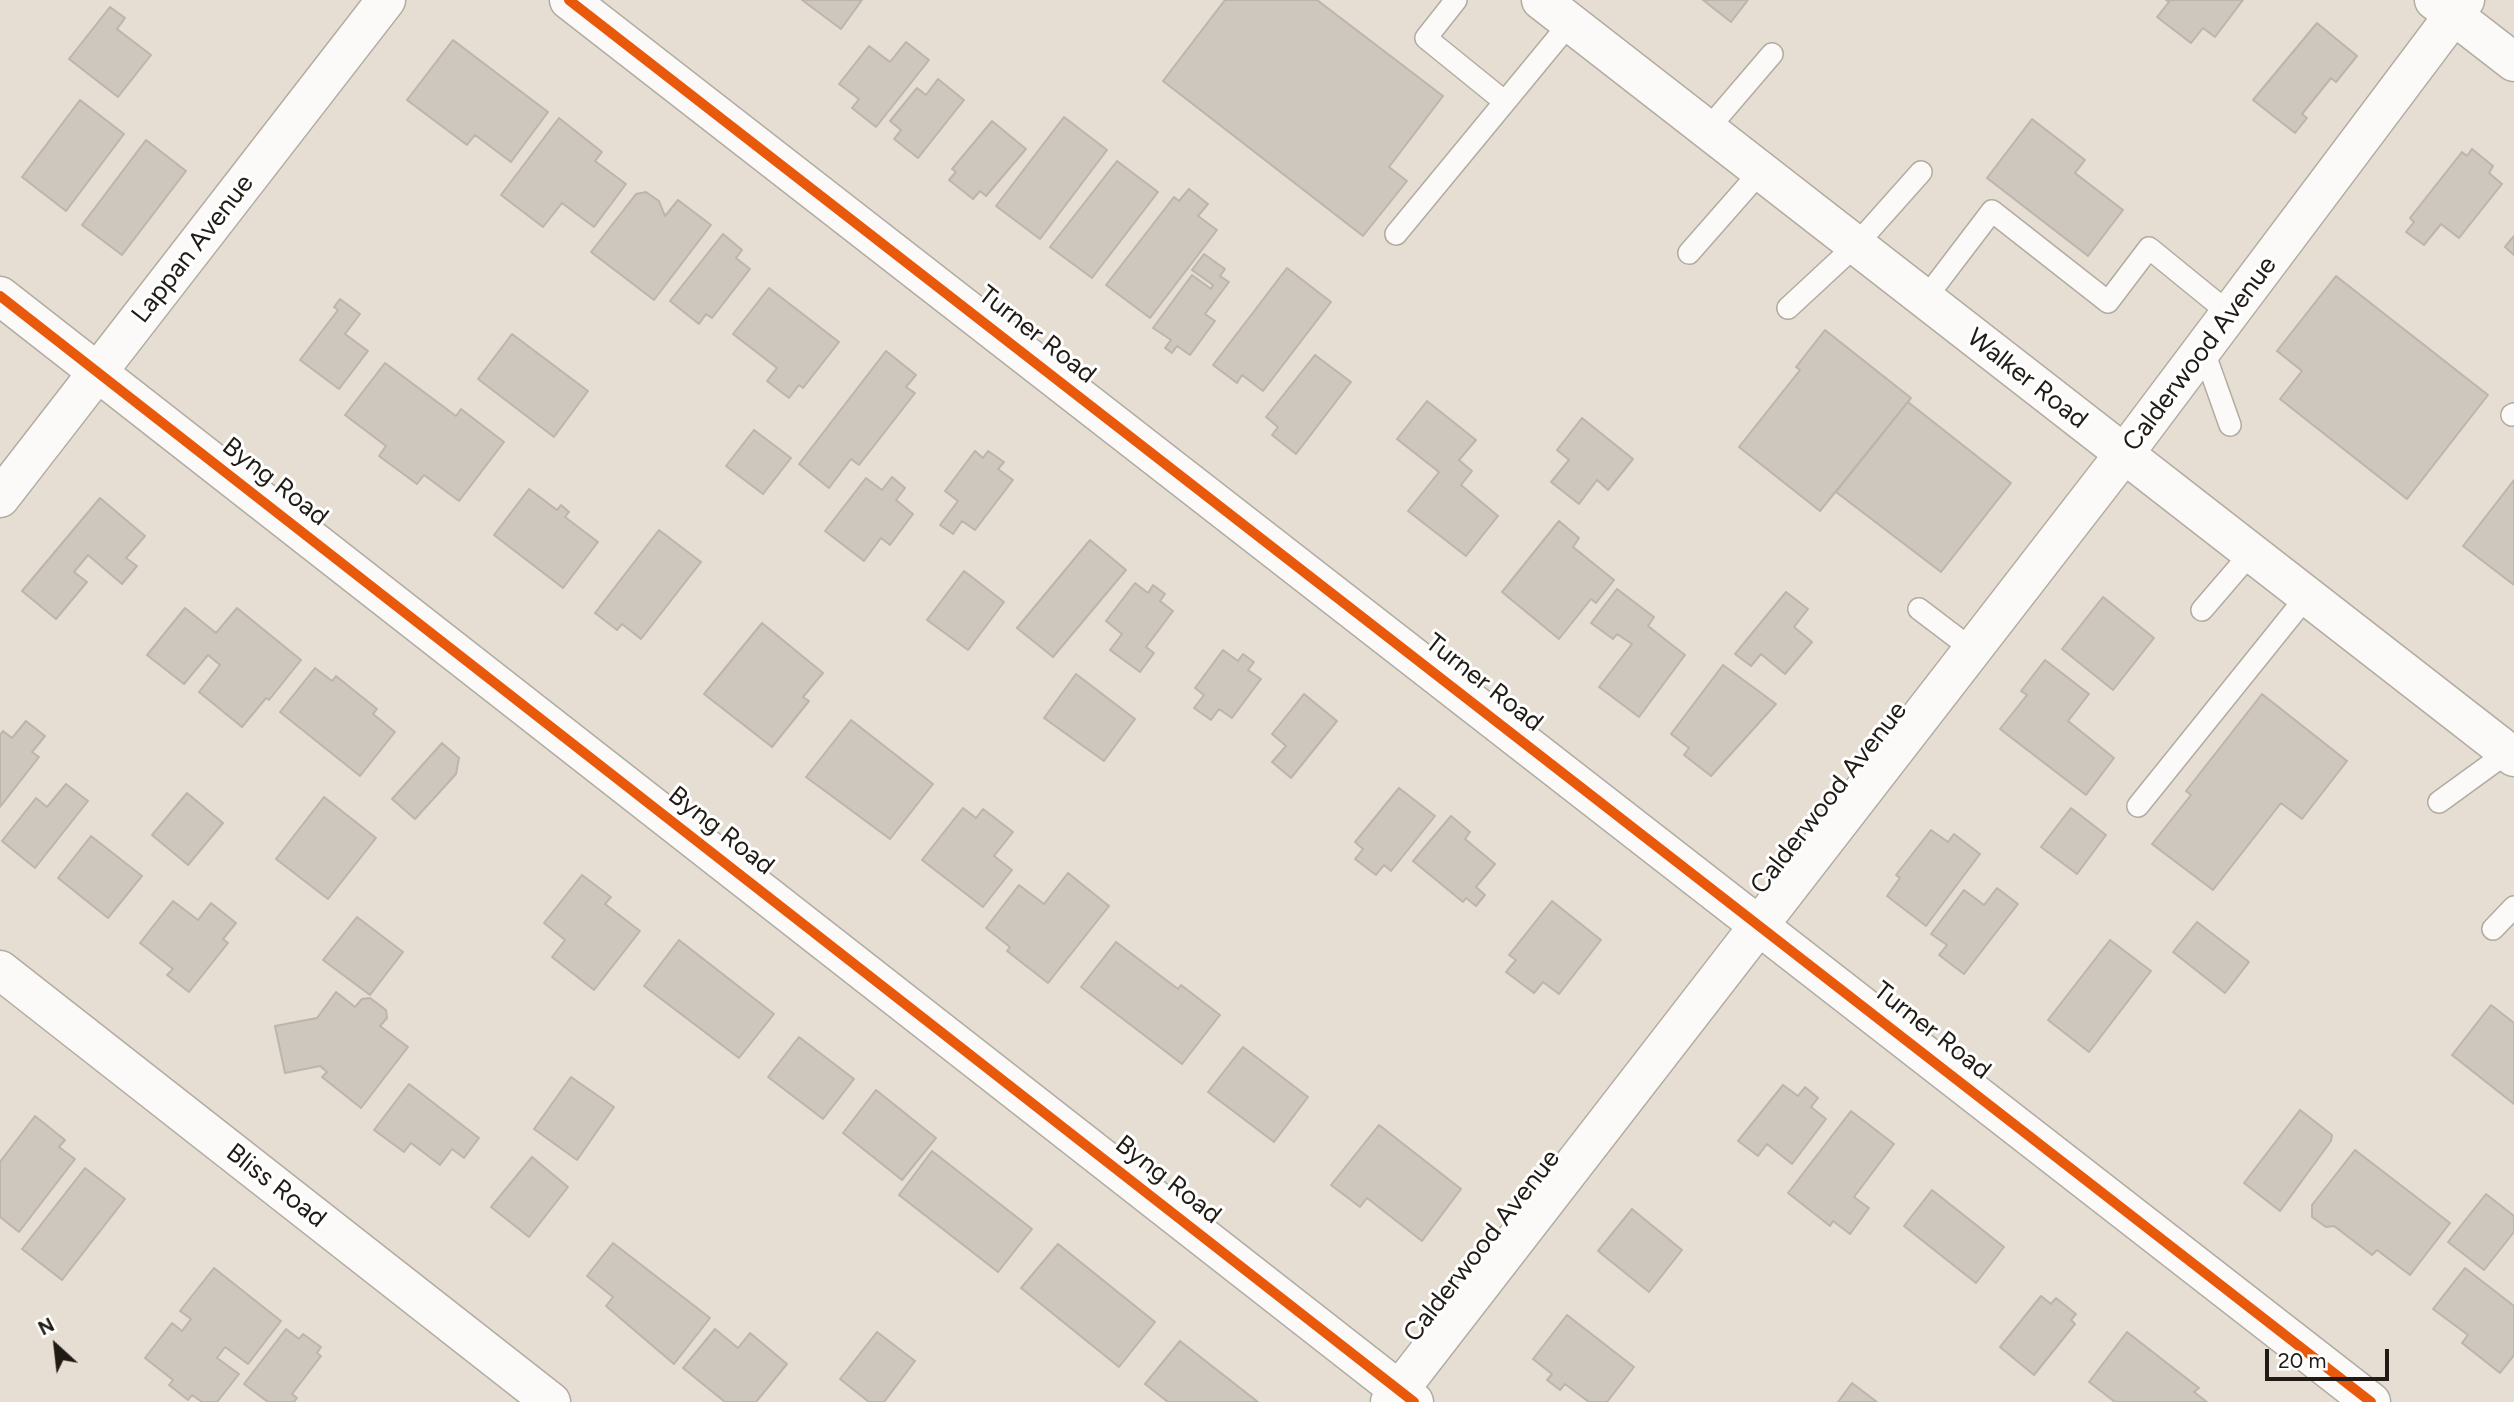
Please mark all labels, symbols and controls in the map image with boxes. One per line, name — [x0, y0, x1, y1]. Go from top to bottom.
street label: Lappan Avenue — [125, 169, 261, 329]
street label: Calderwood Avenue — [2117, 250, 2283, 458]
street label: Turner Road — [972, 280, 1102, 390]
street label: Walker Road — [1960, 322, 2094, 436]
street label: Byng Road — [216, 431, 334, 533]
street label: Turner Road — [1419, 628, 1549, 738]
street label: Calderwood Avenue — [1744, 696, 1914, 900]
street label: Byng Road — [662, 780, 780, 882]
street label: Turner Road — [1867, 976, 1997, 1086]
street label: Byng Road — [1109, 1129, 1227, 1231]
street label: Bliss Road — [220, 1137, 332, 1235]
street label: Calderwood Avenue — [1397, 1144, 1567, 1348]
north arrow — [21, 1311, 91, 1381]
text: N — [34, 1313, 58, 1340]
scale bar — [2269, 1336, 2393, 1380]
text: 20 m — [2278, 1348, 2326, 1373]

